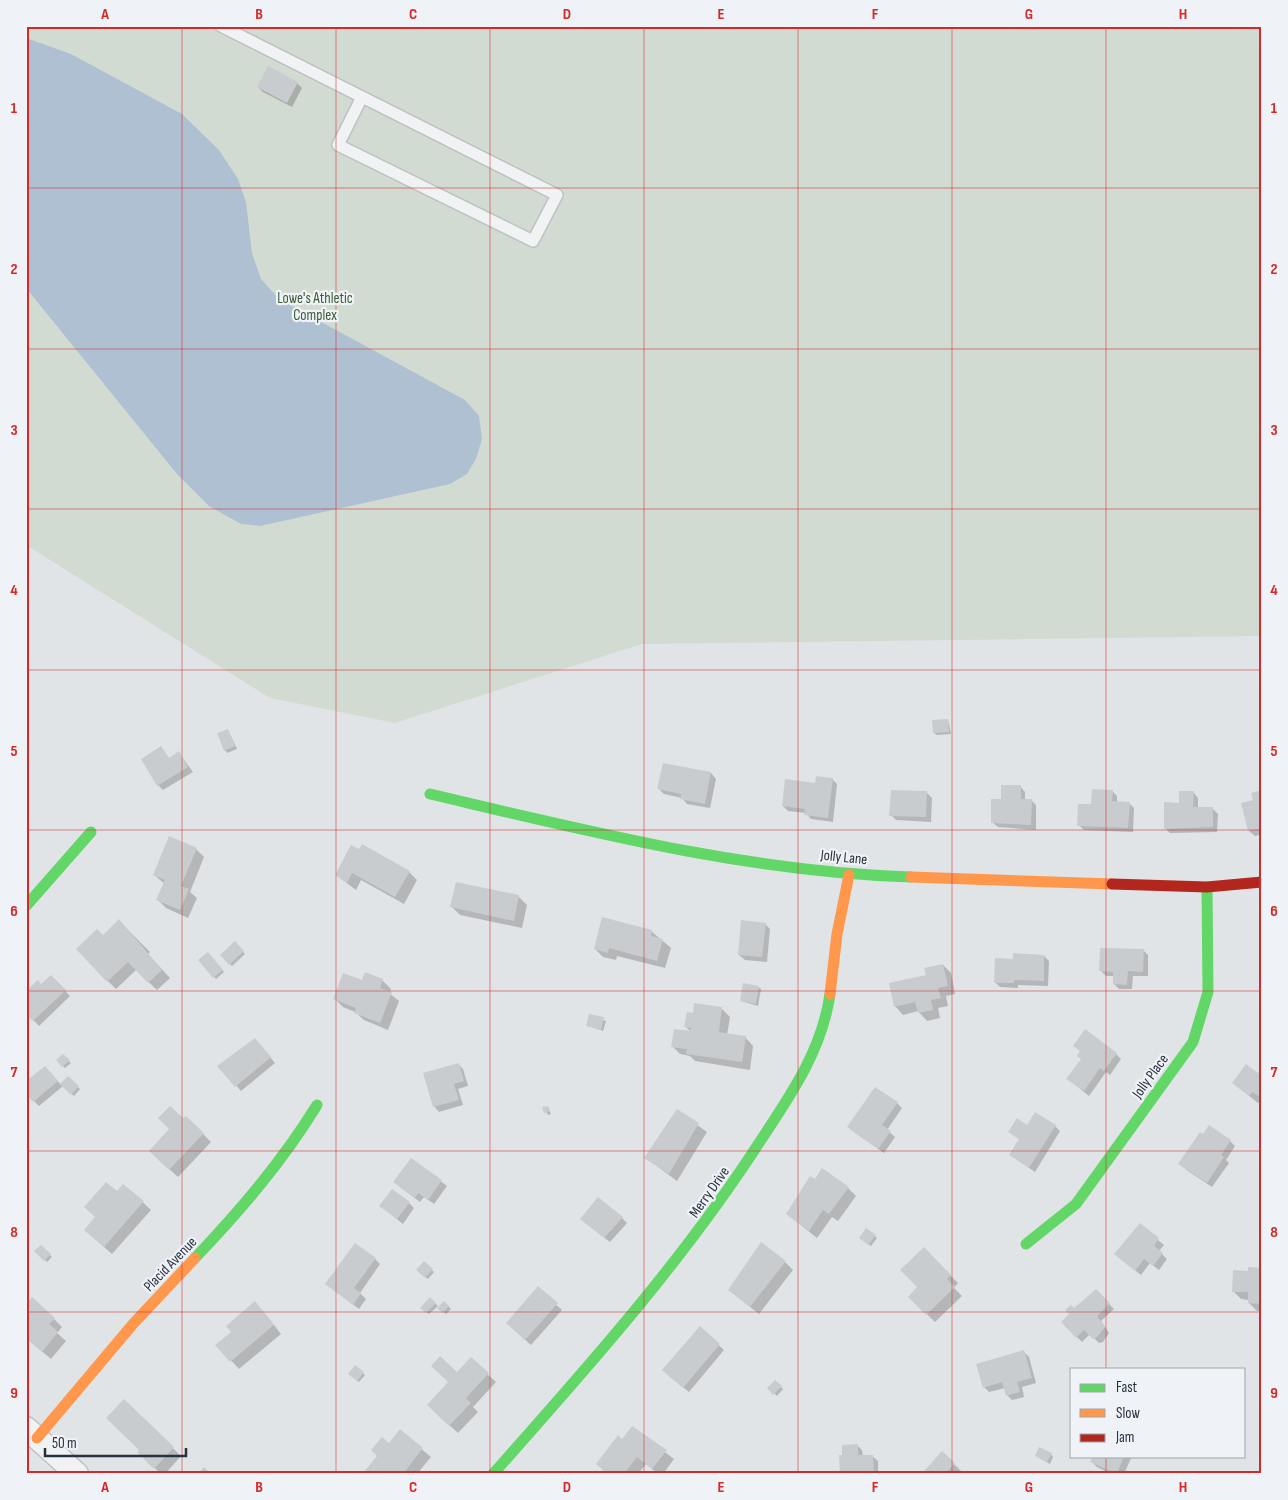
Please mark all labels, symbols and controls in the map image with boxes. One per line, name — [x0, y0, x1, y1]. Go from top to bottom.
text: A — [100, 5, 109, 24]
text: B — [255, 5, 263, 24]
text: C — [409, 5, 417, 24]
text: D — [563, 5, 571, 24]
text: E — [718, 5, 725, 24]
text: F — [872, 5, 879, 24]
text: G — [1025, 5, 1033, 24]
text: H — [1179, 5, 1187, 24]
text: 1 — [11, 99, 18, 118]
text: 1 — [1271, 99, 1278, 118]
text: 2 — [10, 260, 18, 279]
text: 2 — [1270, 260, 1278, 279]
park label: Lowe's Athletic Complex — [277, 289, 353, 325]
text: 3 — [10, 421, 18, 440]
text: 3 — [1270, 421, 1278, 440]
text: 4 — [10, 581, 18, 600]
text: 4 — [1270, 581, 1278, 600]
text: 5 — [10, 742, 18, 761]
text: 5 — [1270, 742, 1278, 761]
street label: Jolly Lane — [819, 845, 868, 869]
text: 6 — [10, 902, 18, 921]
text: 6 — [1270, 902, 1278, 921]
street label: Jolly Place — [1127, 1051, 1173, 1103]
text: 7 — [11, 1063, 18, 1082]
text: 7 — [1271, 1063, 1278, 1082]
street label: Merry Drive — [685, 1163, 734, 1222]
text: 8 — [10, 1223, 18, 1242]
text: 8 — [1270, 1223, 1278, 1242]
street label: Placid Avenue — [140, 1233, 201, 1296]
legend — [1070, 1368, 1246, 1458]
text: Fast — [1116, 1378, 1138, 1397]
text: 9 — [10, 1384, 18, 1403]
text: 9 — [1270, 1384, 1278, 1403]
text: Slow — [1116, 1404, 1140, 1423]
scale bar — [45, 1425, 186, 1457]
text: Jam — [1115, 1428, 1134, 1447]
text: 50 m — [52, 1434, 77, 1453]
text: A — [100, 1478, 109, 1497]
text: B — [255, 1478, 263, 1497]
text: C — [409, 1478, 417, 1497]
text: D — [563, 1478, 571, 1497]
text: E — [718, 1478, 725, 1497]
text: F — [872, 1478, 879, 1497]
text: G — [1025, 1478, 1033, 1497]
text: H — [1179, 1478, 1187, 1497]

